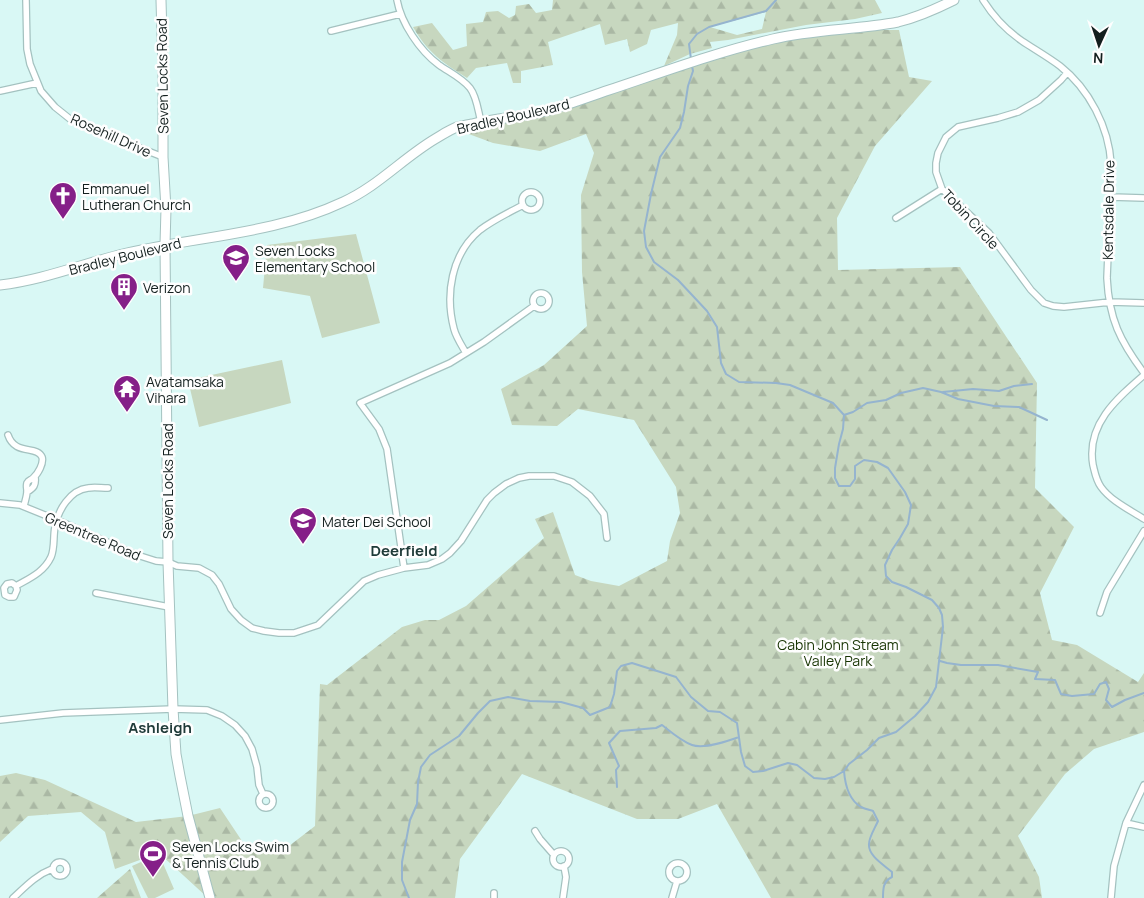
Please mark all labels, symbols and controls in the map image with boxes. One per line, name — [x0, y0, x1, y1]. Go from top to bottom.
street label: Seven Locks Road — [151, 18, 173, 134]
north arrow — [1074, 20, 1124, 70]
text: N — [1093, 49, 1104, 68]
street label: Bradley Boulevard — [455, 94, 571, 138]
street label: Rosehill Drive — [68, 109, 154, 161]
street label: Kentsdale Drive — [1098, 160, 1118, 260]
place label: Emmanuel Lutheran Church — [82, 179, 191, 214]
church icon: Emmanuel Lutheran Church — [48, 181, 78, 220]
street label: Tobin Circle — [938, 185, 1004, 253]
street label: Bradley Boulevard — [67, 233, 183, 279]
place label: Seven Locks Elementary School — [255, 241, 375, 276]
school or university icon: Seven Locks Elementary School — [221, 243, 251, 282]
building icon: Verizon — [109, 272, 139, 311]
place label: Verizon — [143, 278, 191, 297]
place label: Avatamsaka Vihara — [146, 372, 224, 407]
temple icon: Avatamsaka Vihara — [112, 374, 142, 413]
street label: Seven Locks Road — [158, 423, 177, 539]
school or university icon: Mater Dei School — [288, 506, 318, 545]
street label: Greentree Road — [42, 507, 144, 565]
place label: Mater Dei School — [322, 512, 431, 531]
district label: Deerfield — [370, 540, 438, 561]
park label: Cabin John Stream Valley Park — [777, 635, 899, 670]
district label: Ashleigh — [128, 717, 192, 738]
place label: Seven Locks Swim & Tennis Club — [172, 837, 289, 872]
sports icon: Seven Locks Swim & Tennis Club — [138, 839, 168, 878]

